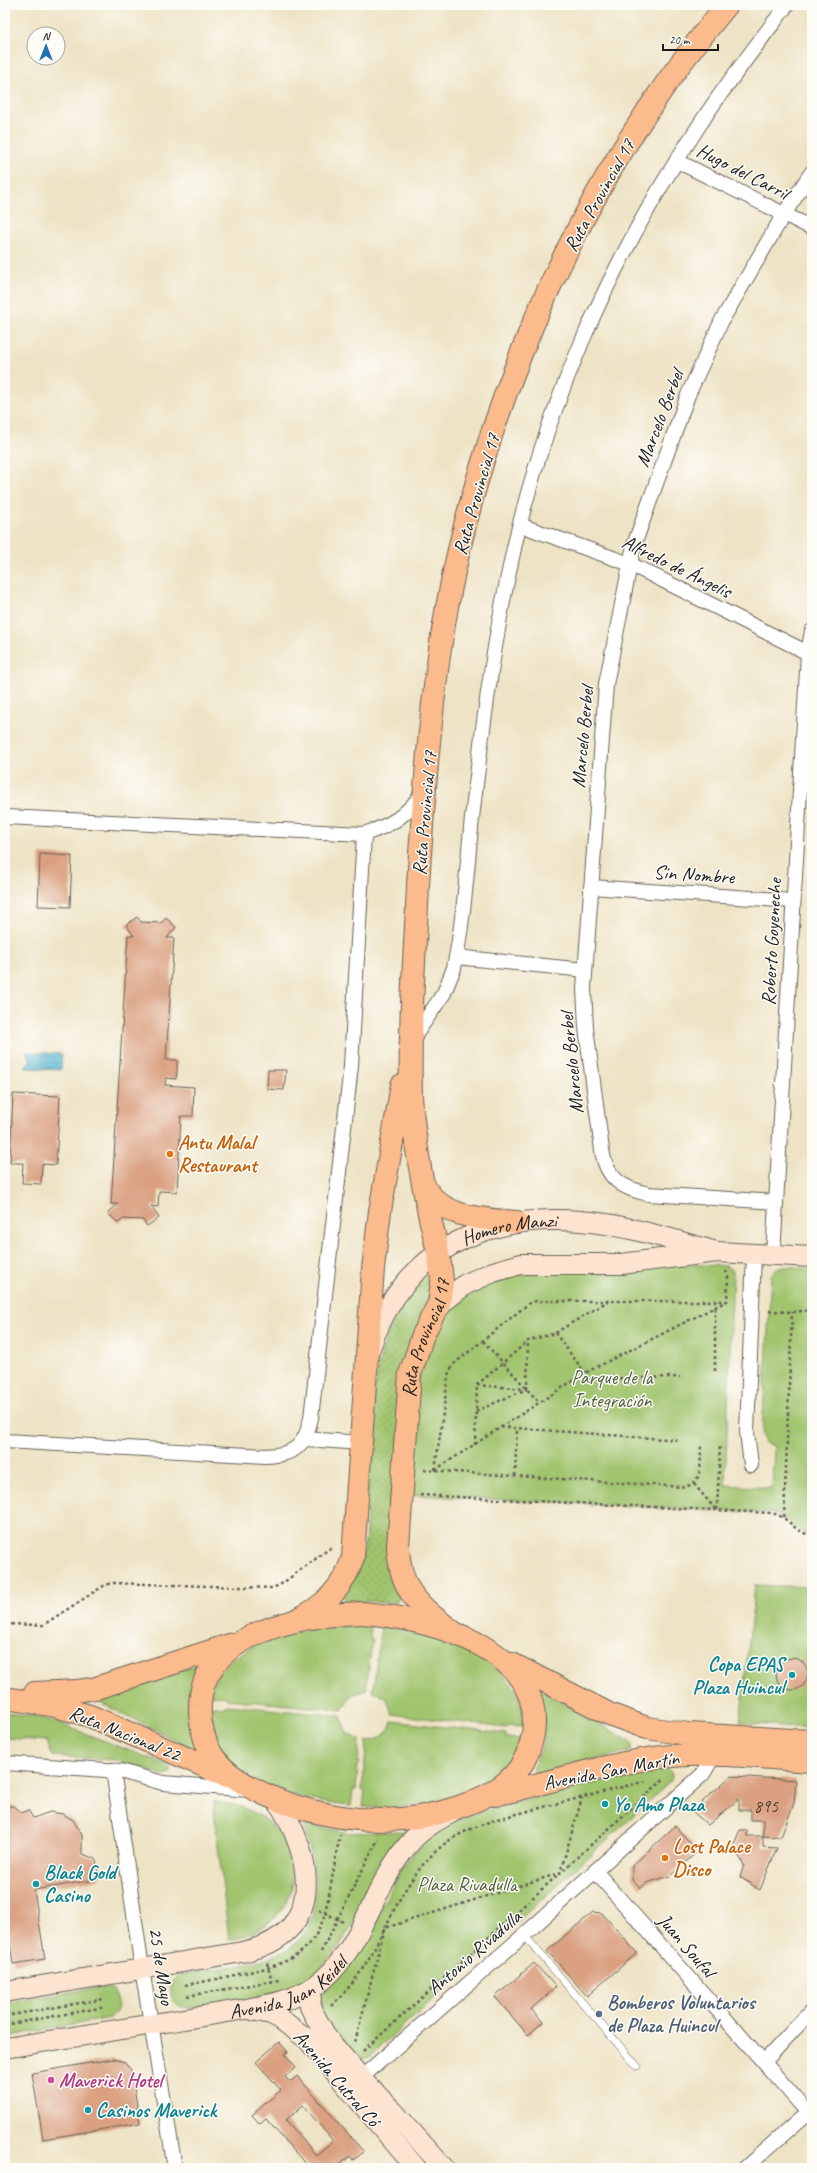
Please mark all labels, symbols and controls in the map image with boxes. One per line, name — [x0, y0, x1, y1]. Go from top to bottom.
north arrow — [26, 26, 66, 66]
scale bar — [663, 26, 718, 52]
text: N — [43, 29, 52, 43]
text: 20 m — [669, 32, 691, 48]
street label: Ruta Provincial 17 — [558, 134, 641, 256]
street label: Hugo del Carril — [693, 138, 796, 207]
street label: Marcelo Berbel — [630, 363, 691, 470]
street label: Ruta Provincial 17 — [447, 430, 506, 558]
street label: Alfredo de Ángelis — [618, 529, 737, 605]
street label: Marcelo Berbel — [566, 682, 600, 789]
street label: Ruta Provincial 17 — [407, 749, 442, 876]
street label: Sin Nombre — [653, 859, 737, 890]
street label: Roberto Goyeneche — [756, 876, 787, 1006]
street label: Marcelo Berbel — [553, 1007, 589, 1115]
place label: Antu Malal Restaurant — [178, 1130, 259, 1178]
marker: Antu Malal Restaurant — [165, 1149, 175, 1159]
street label: Homero Manzi — [457, 1208, 559, 1251]
street label: Ruta Provincial 17 — [396, 1276, 456, 1398]
park label: Parque de la Integración — [571, 1365, 655, 1413]
place label: Copa EPAS Plaza Huincul — [692, 1652, 787, 1700]
marker: Copa EPAS Plaza Huincul — [787, 1670, 797, 1680]
street label: Ruta Nacional 22 — [66, 1700, 186, 1768]
street label: Avenida San Martín — [541, 1745, 682, 1796]
place label: Yo Amo Plaza — [613, 1792, 706, 1817]
house number: 895 — [754, 1795, 779, 1817]
marker: Yo Amo Plaza — [600, 1799, 610, 1809]
place label: Lost Palace Disco — [673, 1834, 752, 1882]
marker: Lost Palace Disco — [660, 1853, 670, 1863]
place label: Black Gold Casino — [44, 1860, 120, 1908]
park label: Plaza Rivadulla — [417, 1872, 519, 1897]
marker: Black Gold Casino — [31, 1879, 41, 1889]
street label: Antonio Rivadulla — [422, 1904, 528, 2000]
street label: Juan Soufal — [651, 1908, 723, 1985]
street label: 25 de Mayo — [143, 1925, 180, 2008]
street label: Avenida Juan Keidel — [228, 1948, 355, 2024]
place label: Bomberos Voluntarios de Plaza Huincul — [607, 1990, 757, 2038]
marker: Bomberos Voluntarios de Plaza Huincul — [594, 2009, 604, 2019]
street label: Avenida Cutral Có — [288, 2025, 387, 2134]
place label: Maverick Hotel — [59, 2068, 165, 2093]
marker: Maverick Hotel — [46, 2075, 56, 2085]
place label: Casinos Maverick — [96, 2098, 219, 2123]
marker: Casinos Maverick — [83, 2105, 93, 2115]

